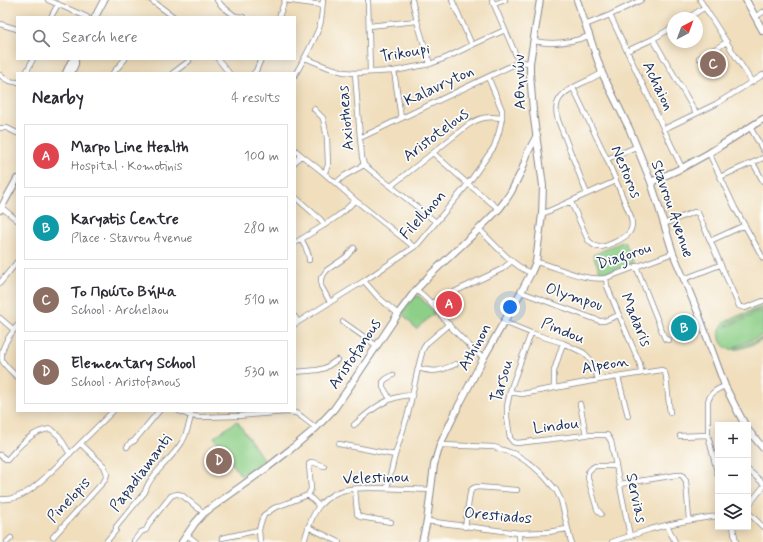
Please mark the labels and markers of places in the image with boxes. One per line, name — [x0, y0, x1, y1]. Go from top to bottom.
pin: C — [700, 49, 726, 79]
pin: A — [436, 289, 462, 319]
pin: B — [671, 313, 697, 343]
pin: D — [206, 446, 232, 476]

